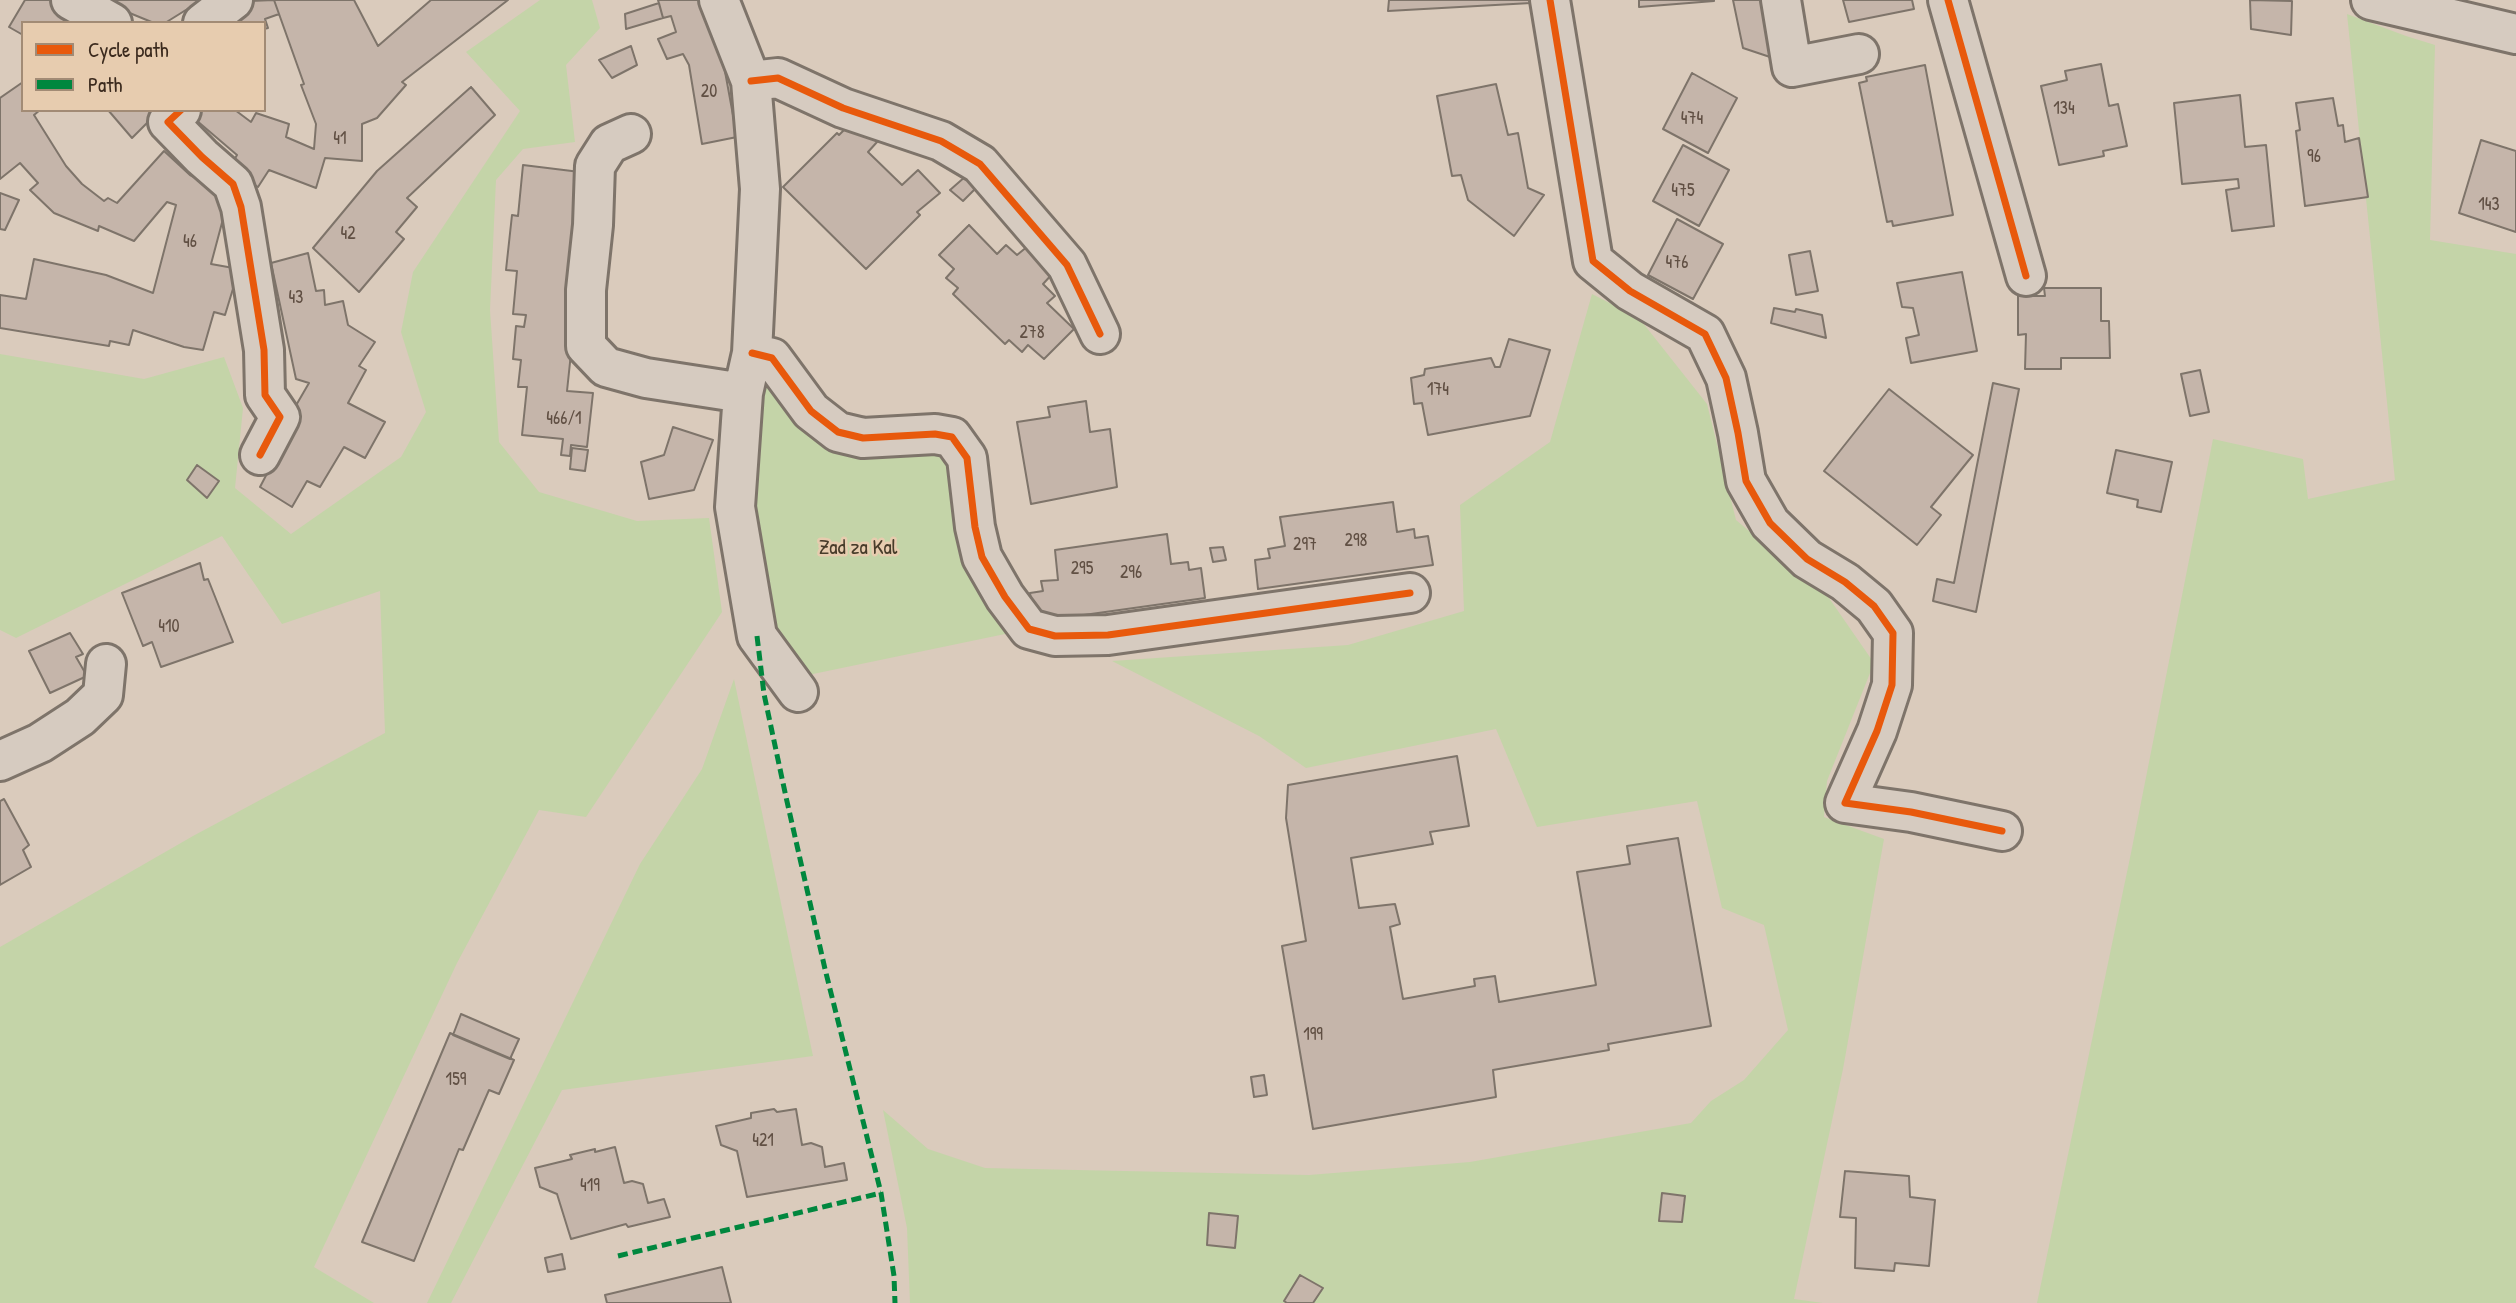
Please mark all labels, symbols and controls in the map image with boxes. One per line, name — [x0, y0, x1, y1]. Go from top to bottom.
legend — [21, 21, 266, 112]
text: Cycle path — [88, 35, 169, 64]
text: Path — [88, 70, 122, 99]
house number: 20 — [701, 81, 717, 103]
house number: 134 — [2053, 98, 2075, 120]
house number: 474 — [1681, 108, 1703, 130]
house number: 41 — [333, 128, 347, 150]
house number: 96 — [2307, 146, 2321, 168]
house number: 475 — [1671, 180, 1695, 202]
house number: 143 — [2478, 194, 2500, 216]
house number: 42 — [340, 223, 356, 245]
house number: 46 — [183, 231, 197, 253]
house number: 476 — [1666, 252, 1688, 274]
house number: 43 — [289, 287, 303, 309]
house number: 278 — [1019, 322, 1045, 344]
house number: 174 — [1427, 379, 1449, 401]
house number: 466/1 — [546, 408, 582, 430]
house number: 298 — [1345, 530, 1367, 552]
house number: 297 — [1293, 534, 1317, 556]
park label: Zad za Kal — [819, 535, 897, 561]
house number: 295 — [1071, 558, 1093, 580]
house number: 296 — [1120, 562, 1142, 584]
house number: 410 — [158, 616, 180, 638]
house number: 199 — [1303, 1024, 1323, 1046]
house number: 159 — [446, 1069, 466, 1091]
house number: 421 — [752, 1130, 774, 1152]
house number: 419 — [580, 1175, 600, 1197]

